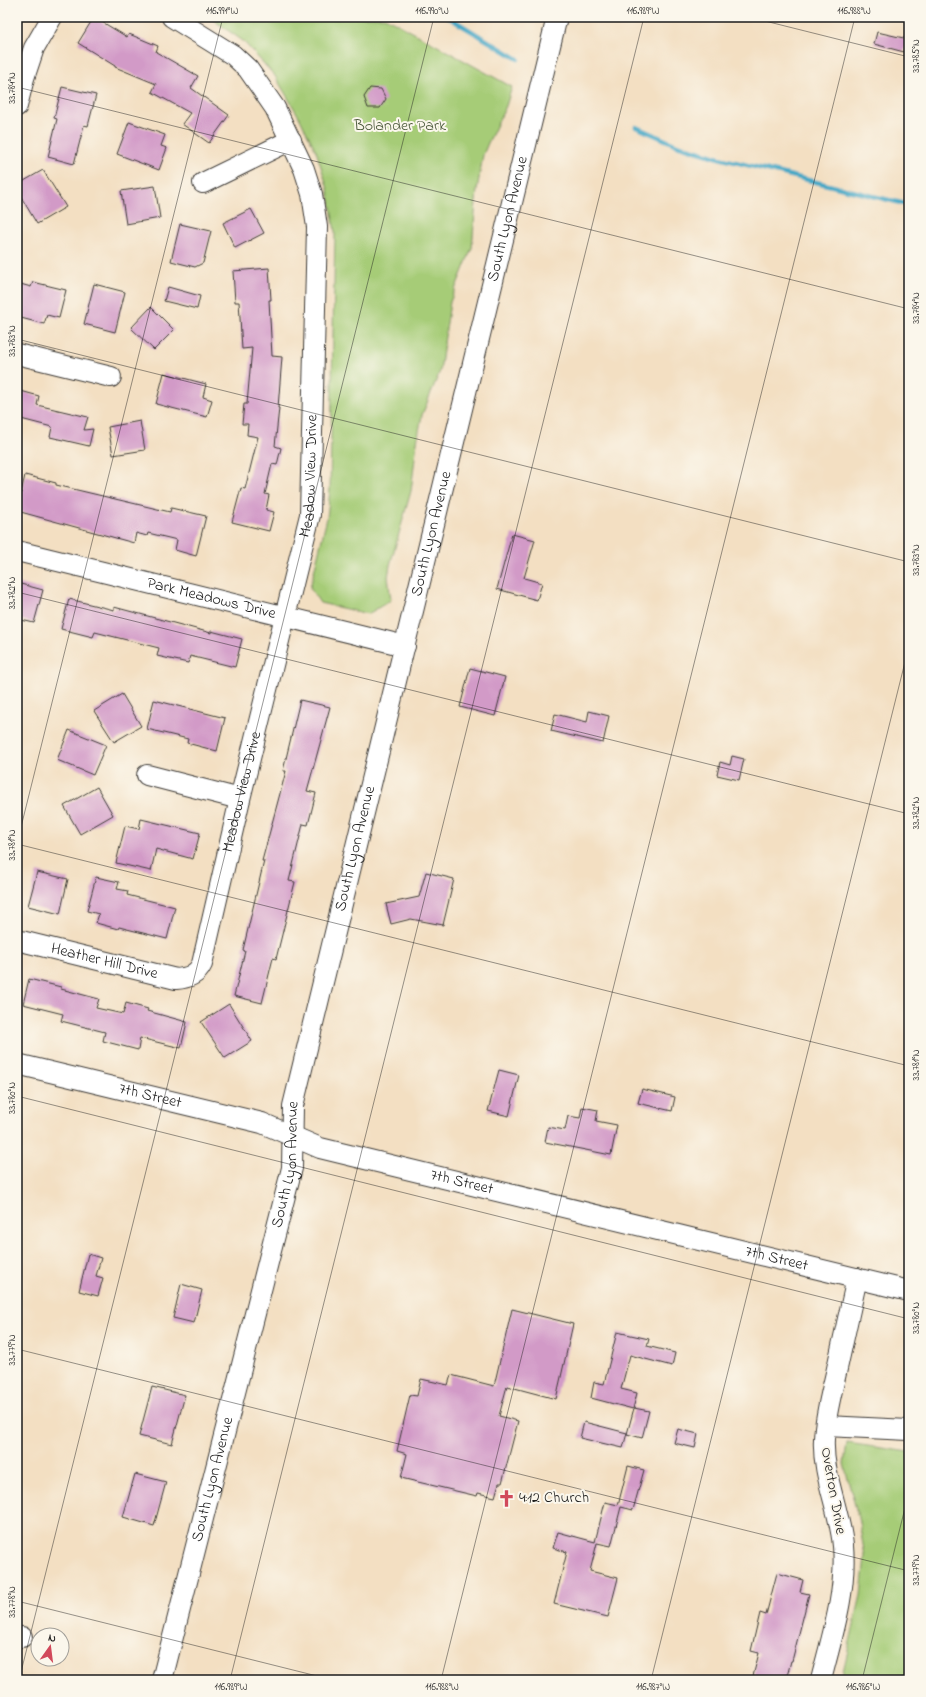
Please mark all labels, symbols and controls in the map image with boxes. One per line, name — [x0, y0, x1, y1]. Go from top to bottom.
text: 116.991°W — [206, 4, 238, 19]
text: 116.990°W — [415, 4, 449, 19]
text: 116.989°W — [627, 4, 660, 19]
text: 116.988°W — [837, 4, 871, 19]
text: 33.785°N — [909, 39, 924, 73]
text: 33.784°N — [5, 72, 20, 104]
park label: Bolander Park — [353, 114, 447, 138]
street label: South Lyon Avenue — [481, 153, 535, 284]
text: 33.784°N — [909, 292, 924, 324]
text: 33.783°N — [5, 325, 20, 357]
street label: Meadow View Drive — [293, 413, 324, 540]
street label: South Lyon Avenue — [405, 468, 459, 599]
text: 33.783°N — [909, 544, 924, 576]
street label: Park Meadows Drive — [144, 571, 279, 626]
text: 33.782°N — [5, 576, 20, 609]
street label: Meadow View Drive — [216, 728, 268, 855]
street label: South Lyon Avenue — [329, 783, 382, 914]
text: 33.782°N — [909, 796, 924, 829]
text: 33.781°N — [5, 829, 20, 860]
street label: Heather Hill Drive — [48, 937, 161, 986]
text: 33.781°N — [909, 1049, 924, 1080]
street label: 7th Street — [116, 1077, 185, 1115]
text: 33.780°N — [5, 1082, 20, 1114]
street label: South Lyon Avenue — [265, 1098, 306, 1230]
street label: 7th Street — [428, 1163, 496, 1202]
street label: 7th Street — [743, 1240, 811, 1278]
text: 33.780°N — [909, 1302, 924, 1334]
text: 33.779°N — [5, 1334, 20, 1365]
street label: South Lyon Avenue — [186, 1414, 241, 1544]
street label: Overton Drive — [814, 1445, 853, 1537]
place label: 4:12 Church — [519, 1486, 589, 1510]
church icon: 4:12 Church — [496, 1488, 516, 1508]
text: 33.779°N — [909, 1554, 924, 1585]
text: 33.778°N — [5, 1586, 20, 1618]
north arrow — [30, 1627, 70, 1667]
text: N — [47, 1630, 58, 1647]
text: 116.989°W — [215, 1680, 248, 1695]
text: 116.988°W — [425, 1680, 459, 1695]
text: 116.987°W — [636, 1680, 670, 1695]
text: 116.986°W — [846, 1680, 880, 1695]

